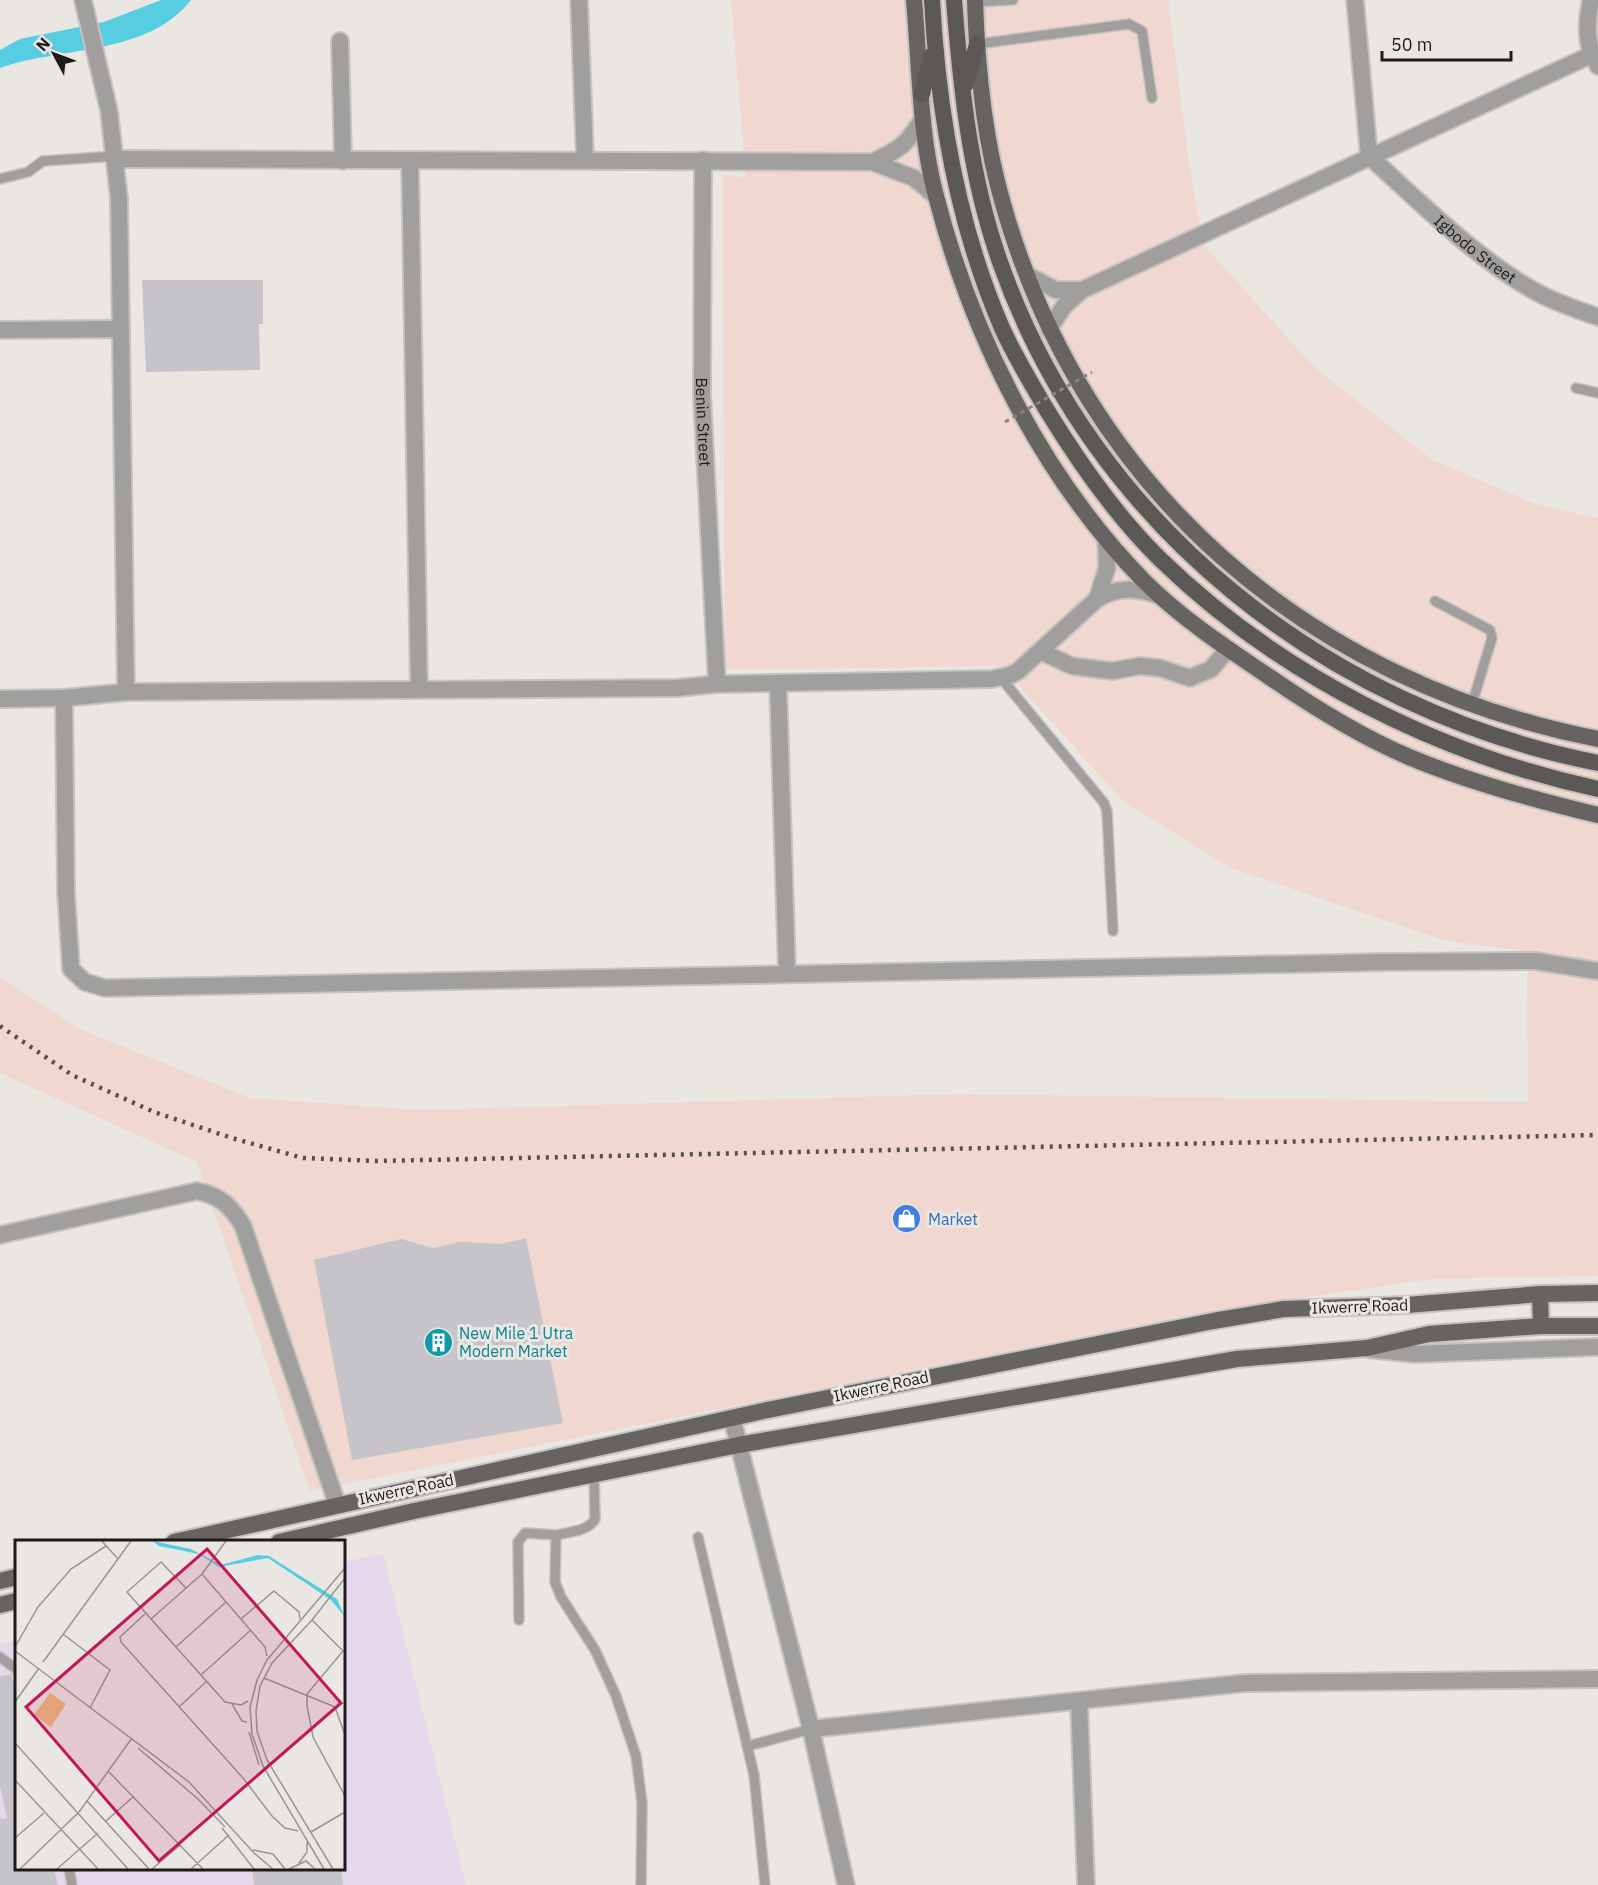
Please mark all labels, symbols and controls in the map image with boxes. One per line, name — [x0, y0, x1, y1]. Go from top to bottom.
north arrow — [24, 24, 84, 84]
scale bar — [1382, 24, 1511, 62]
text: N — [31, 33, 54, 55]
text: 50 m — [1391, 33, 1433, 56]
street label: Igbodo Street — [1430, 210, 1520, 288]
street label: Benin Street — [692, 377, 716, 467]
shop icon: Market — [891, 1203, 923, 1235]
place label: Market — [928, 1209, 978, 1229]
street label: Ikwerre Road — [1311, 1294, 1409, 1318]
place label: New Mile 1 Utra Modern Market — [459, 1323, 574, 1361]
building icon: New Mile 1 Utra Modern Market — [422, 1326, 454, 1358]
street label: Ikwerre Road — [832, 1366, 930, 1406]
street label: Ikwerre Road — [357, 1469, 455, 1509]
inset map — [15, 1540, 345, 1870]

